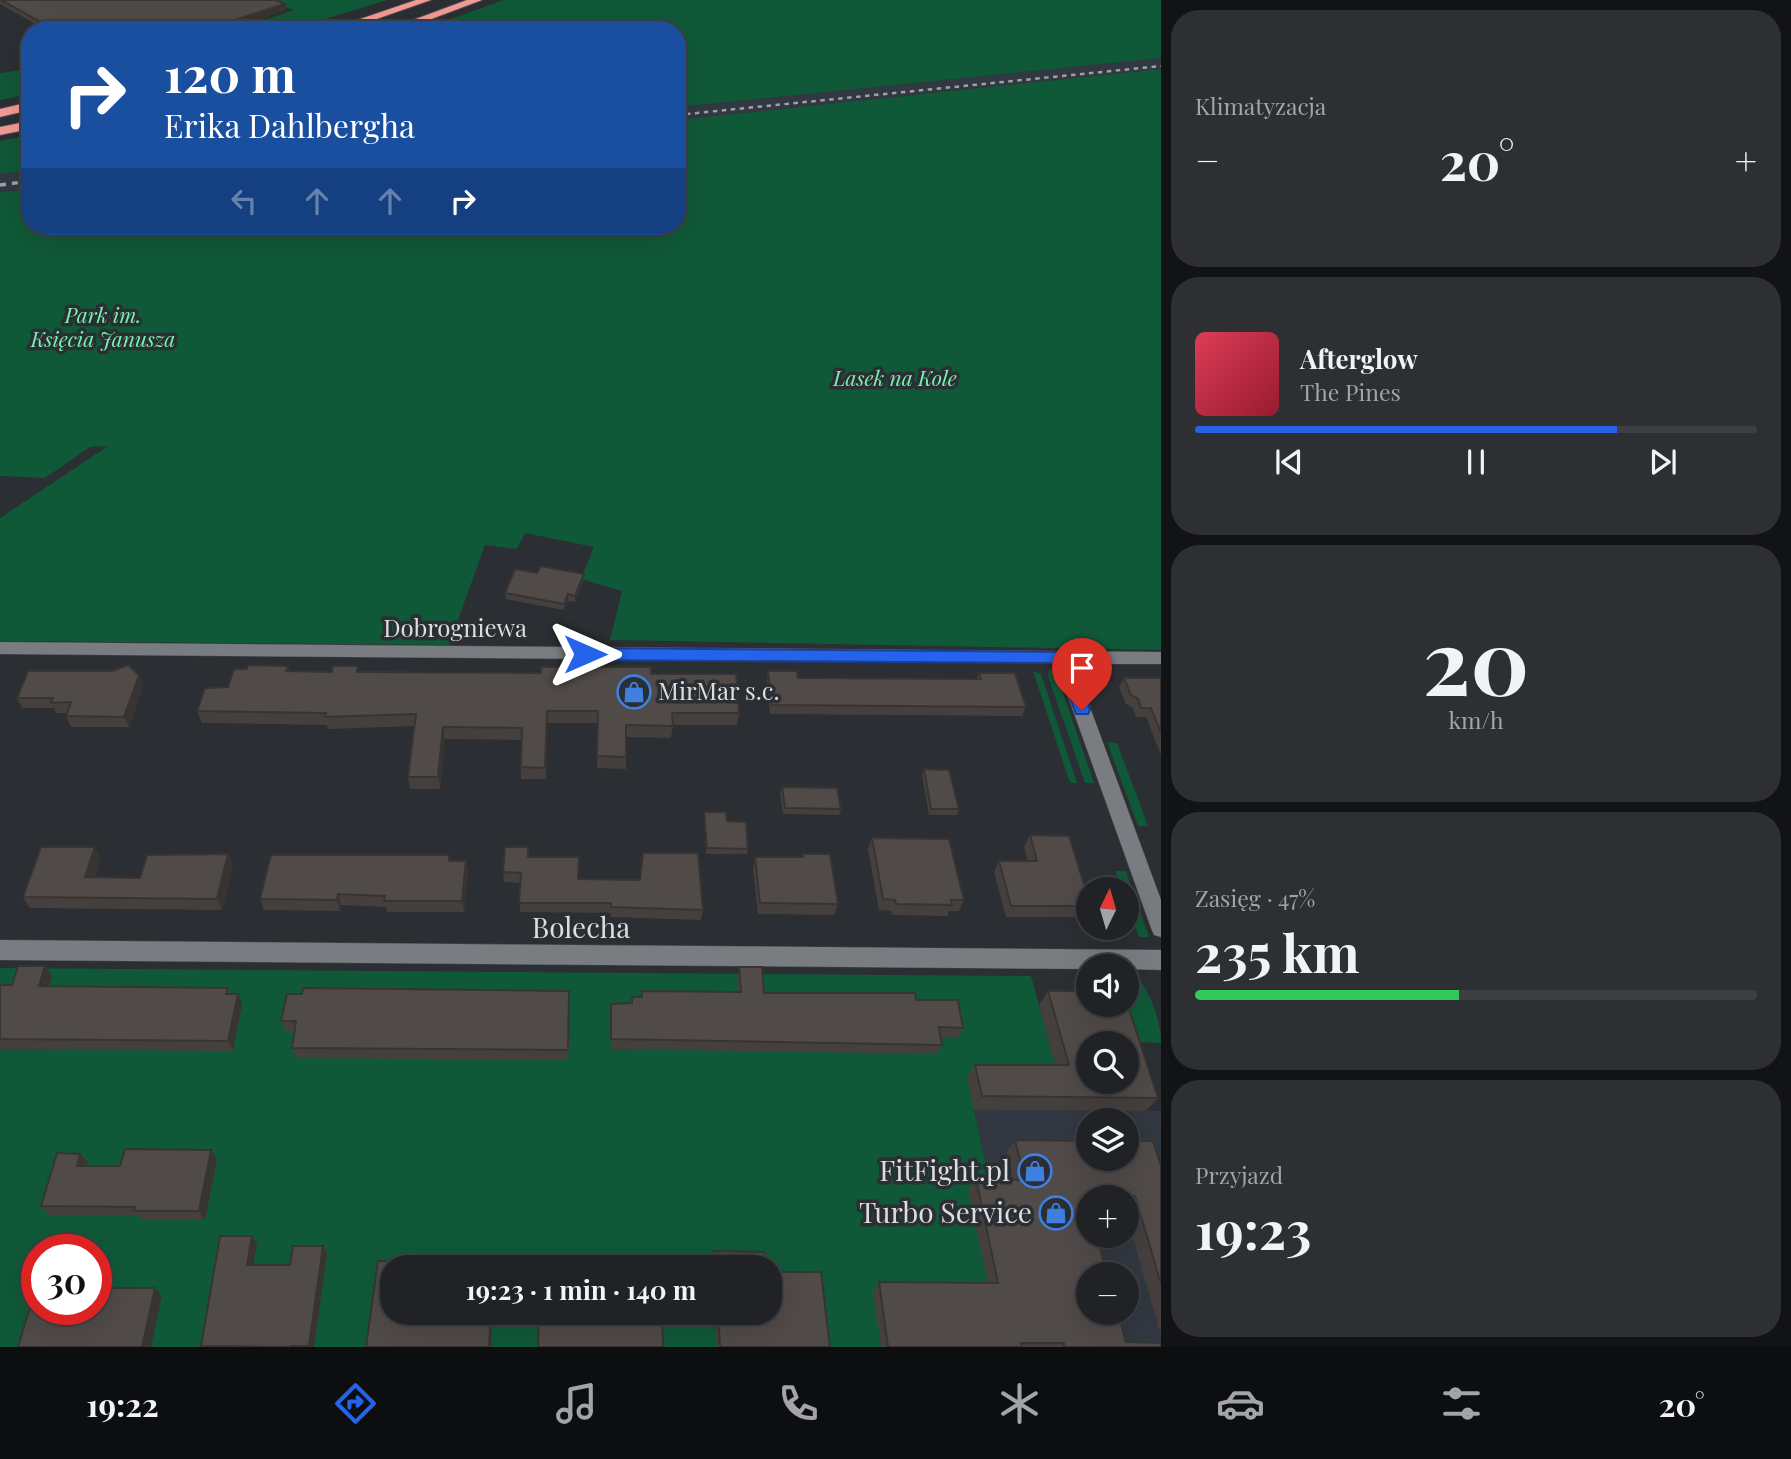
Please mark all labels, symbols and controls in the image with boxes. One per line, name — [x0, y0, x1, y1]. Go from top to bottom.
text: 120 m — [164, 40, 296, 105]
icon: right — [49, 49, 140, 140]
text: Klimatyzacja — [1195, 90, 1326, 121]
text: Erika Dahlbergha — [164, 103, 415, 146]
text: 20° — [1440, 125, 1515, 194]
text: − — [1195, 134, 1220, 185]
text: + — [1735, 134, 1757, 185]
icon: left — [225, 182, 263, 220]
icon: ahead — [298, 182, 336, 220]
icon: ahead — [371, 182, 409, 220]
icon: right — [444, 182, 482, 220]
park label: Park im. Księcia Janusza — [30, 300, 175, 352]
text: Afterglow — [1300, 341, 1418, 376]
park label: Lasek na Kole — [832, 363, 957, 391]
text: The Pines — [1300, 376, 1401, 407]
icon: previous — [1270, 443, 1308, 481]
icon: pause — [1457, 443, 1495, 481]
icon: next — [1644, 443, 1682, 481]
text: 20 — [1423, 598, 1529, 719]
street label: Dobrogniewa — [383, 611, 527, 643]
position arrow — [548, 617, 622, 691]
pin — [1052, 638, 1112, 710]
icon: arrive — [1063, 649, 1101, 687]
shop icon: MirMar s.c. — [615, 673, 653, 711]
place label: MirMar s.c. — [658, 674, 780, 706]
text: km/h — [1448, 704, 1504, 735]
north arrow — [1076, 877, 1139, 940]
map controls — [1076, 877, 1139, 1325]
text: Zasięg · 47% — [1195, 882, 1315, 913]
street label: Bolecha — [532, 908, 630, 945]
text: 235 km — [1195, 917, 1360, 986]
button: sound — [1076, 954, 1139, 1017]
button: search — [1076, 1031, 1139, 1094]
button: layers — [1076, 1108, 1139, 1171]
place label: FitFight.pl — [879, 1151, 1010, 1188]
shop icon: FitFight.pl — [1016, 1152, 1054, 1190]
text: Przyjazd — [1195, 1159, 1283, 1190]
button: + — [1076, 1185, 1139, 1248]
place label: Turbo Service — [859, 1193, 1032, 1230]
shop icon: Turbo Service — [1037, 1194, 1075, 1232]
text: 19:23 — [1195, 1194, 1311, 1263]
speed limit sign: 30 — [21, 1234, 112, 1325]
button: − — [1076, 1262, 1139, 1325]
text: 19:23 · 1 min · 140 m — [466, 1272, 696, 1307]
icon: directions — [331, 1379, 380, 1428]
icon: music — [552, 1379, 601, 1428]
icon: phone — [774, 1379, 823, 1428]
icon: climate — [995, 1379, 1044, 1428]
icon: car — [1216, 1379, 1265, 1428]
icon: filters — [1437, 1379, 1486, 1428]
text: 19:22 — [86, 1382, 159, 1425]
text: 20° — [1659, 1382, 1705, 1425]

